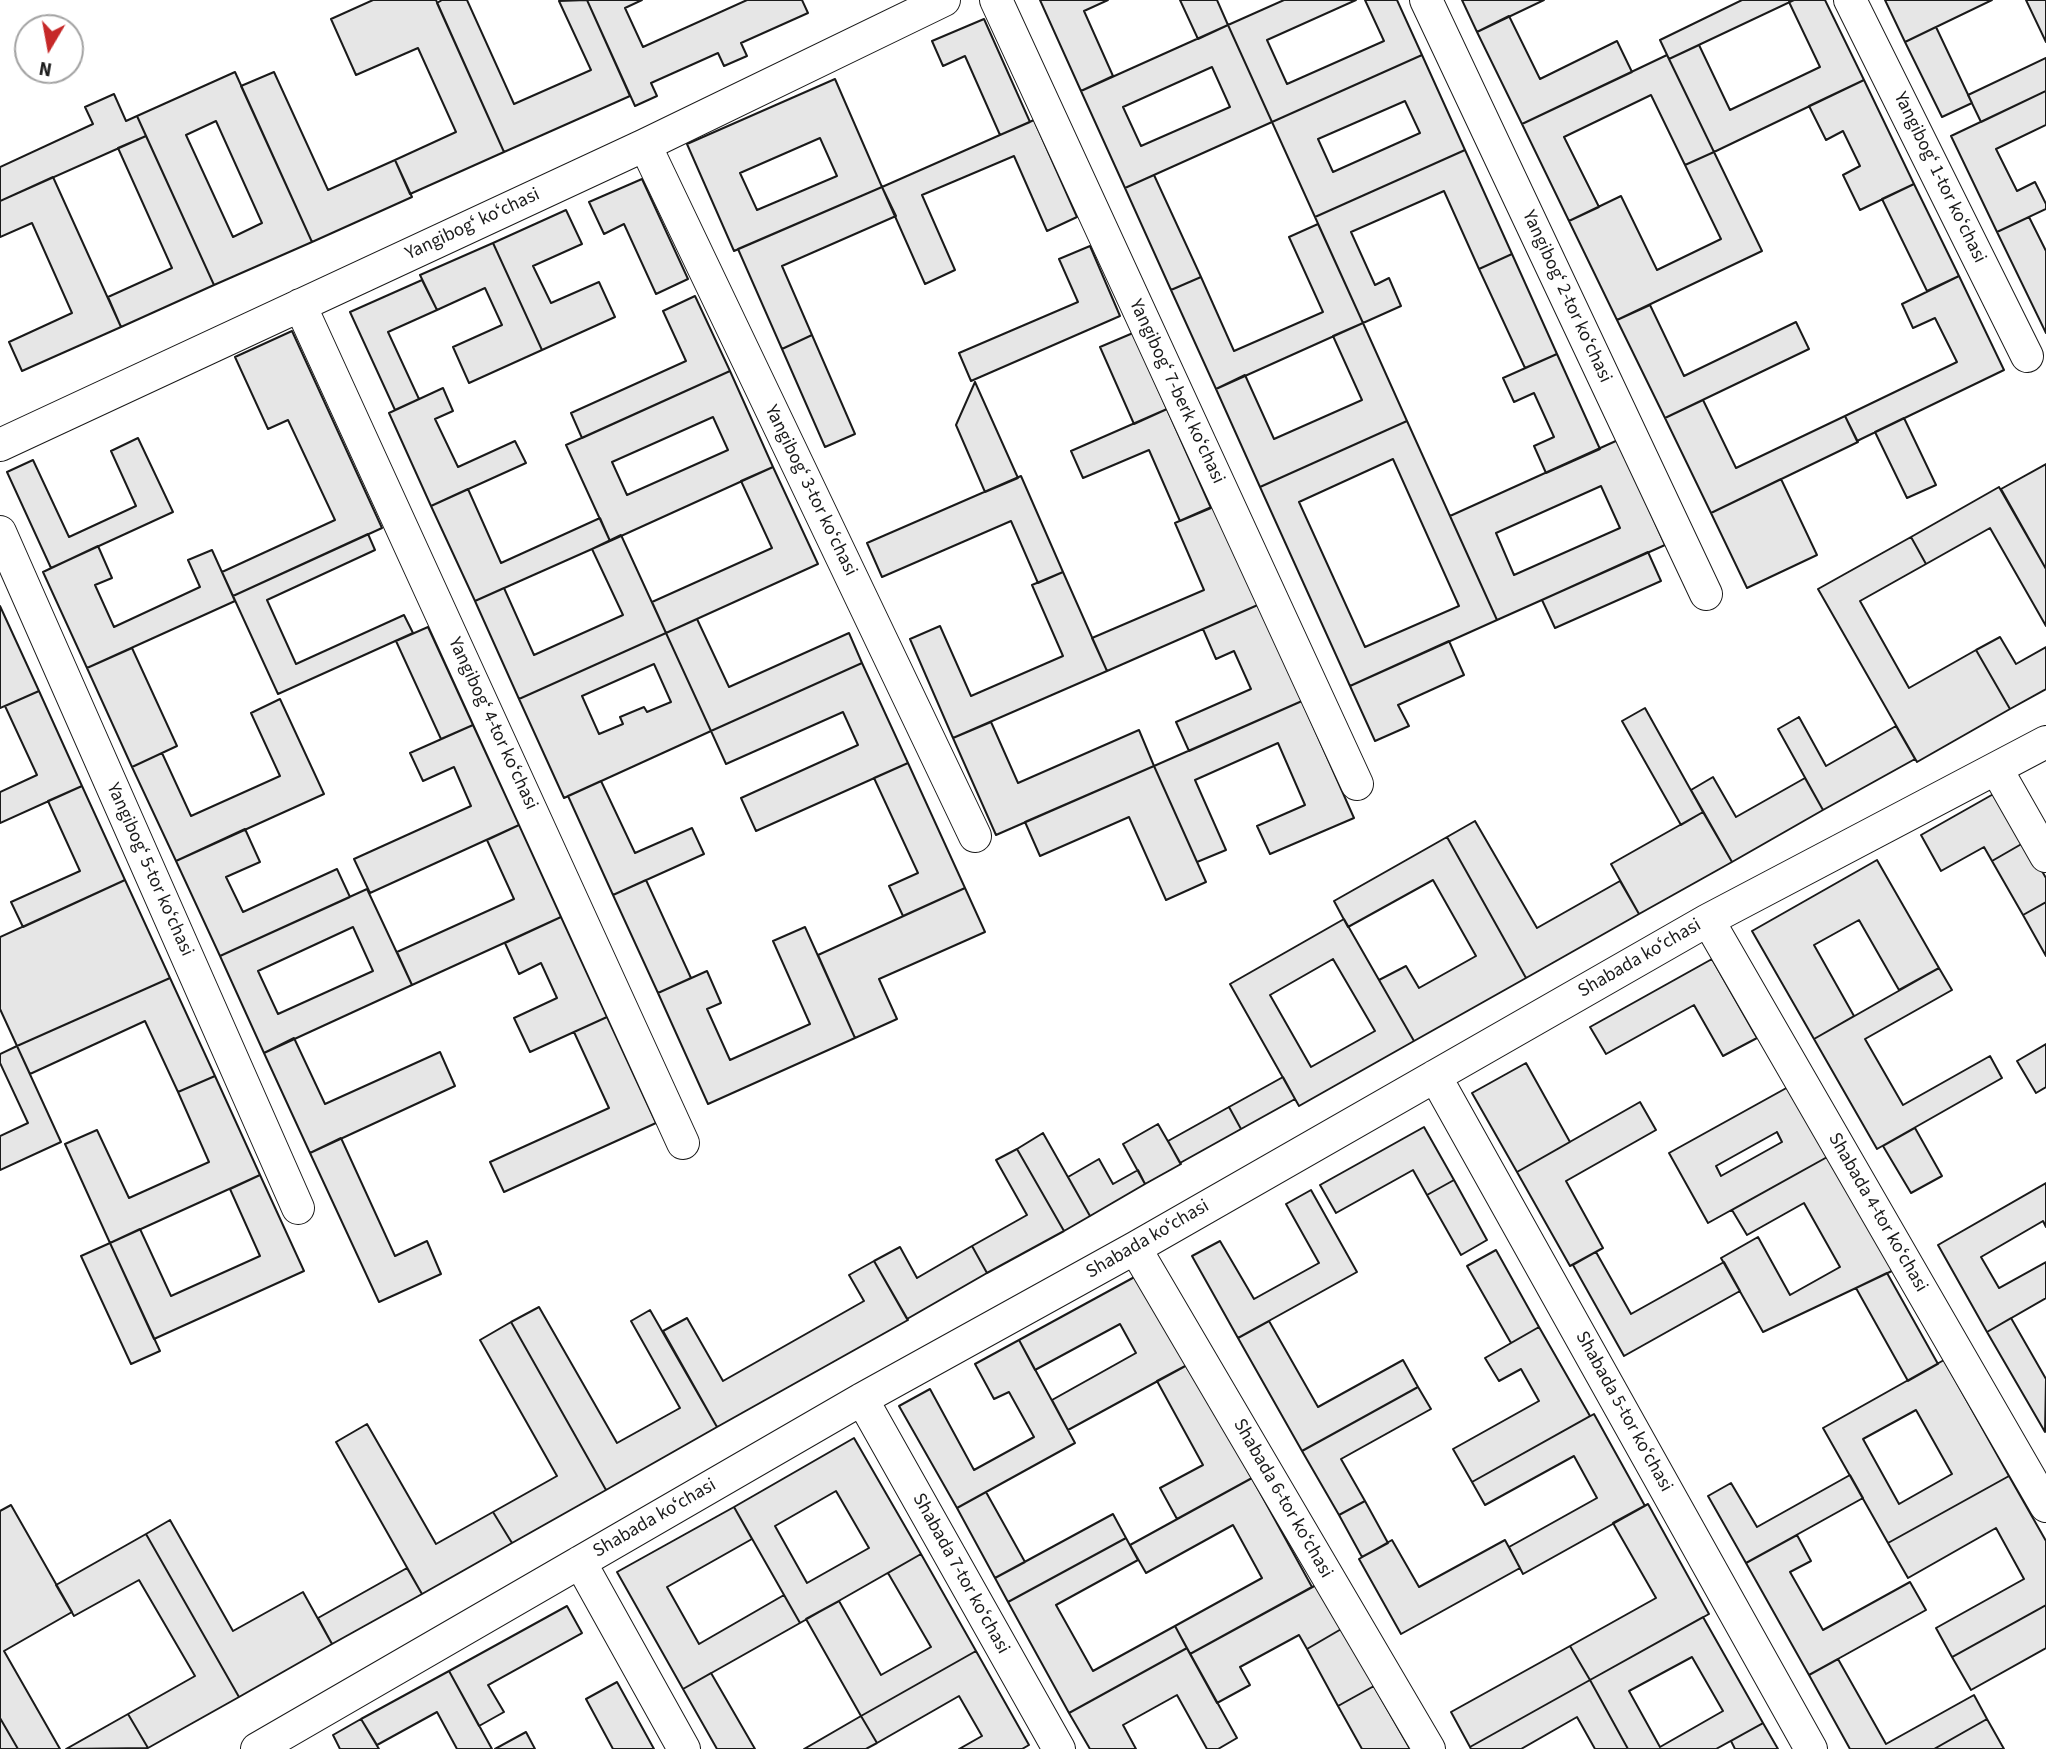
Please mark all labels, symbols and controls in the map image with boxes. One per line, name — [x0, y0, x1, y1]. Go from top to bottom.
north arrow — [14, 14, 84, 84]
text: N — [37, 54, 54, 83]
street label: Yangibogʻ 1-tor koʻchasi — [1888, 89, 1990, 267]
street label: Yangibogʻ koʻchasi — [402, 184, 544, 266]
street label: Yangibogʻ 2-tor koʻchasi — [1516, 207, 1616, 387]
street label: Yangibogʻ 7-berk koʻchasi — [1123, 296, 1229, 488]
street label: Yangibogʻ 3-tor koʻchasi — [759, 402, 861, 580]
street label: Yangibogʻ 4-tor koʻchasi — [442, 634, 542, 814]
street label: Yangibogʻ 5-tor koʻchasi — [100, 780, 198, 960]
street label: Shabada koʻchasi — [1574, 915, 1706, 1003]
street label: Shabada 4-tor koʻchasi — [1822, 1129, 1932, 1297]
street label: Shabada koʻchasi — [1082, 1196, 1214, 1284]
street label: Shabada 5-tor koʻchasi — [1569, 1328, 1677, 1496]
street label: Shabada 6-tor koʻchasi — [1227, 1415, 1337, 1583]
street label: Shabada koʻchasi — [589, 1475, 721, 1563]
street label: Shabada 7-tor koʻchasi — [906, 1490, 1014, 1658]

